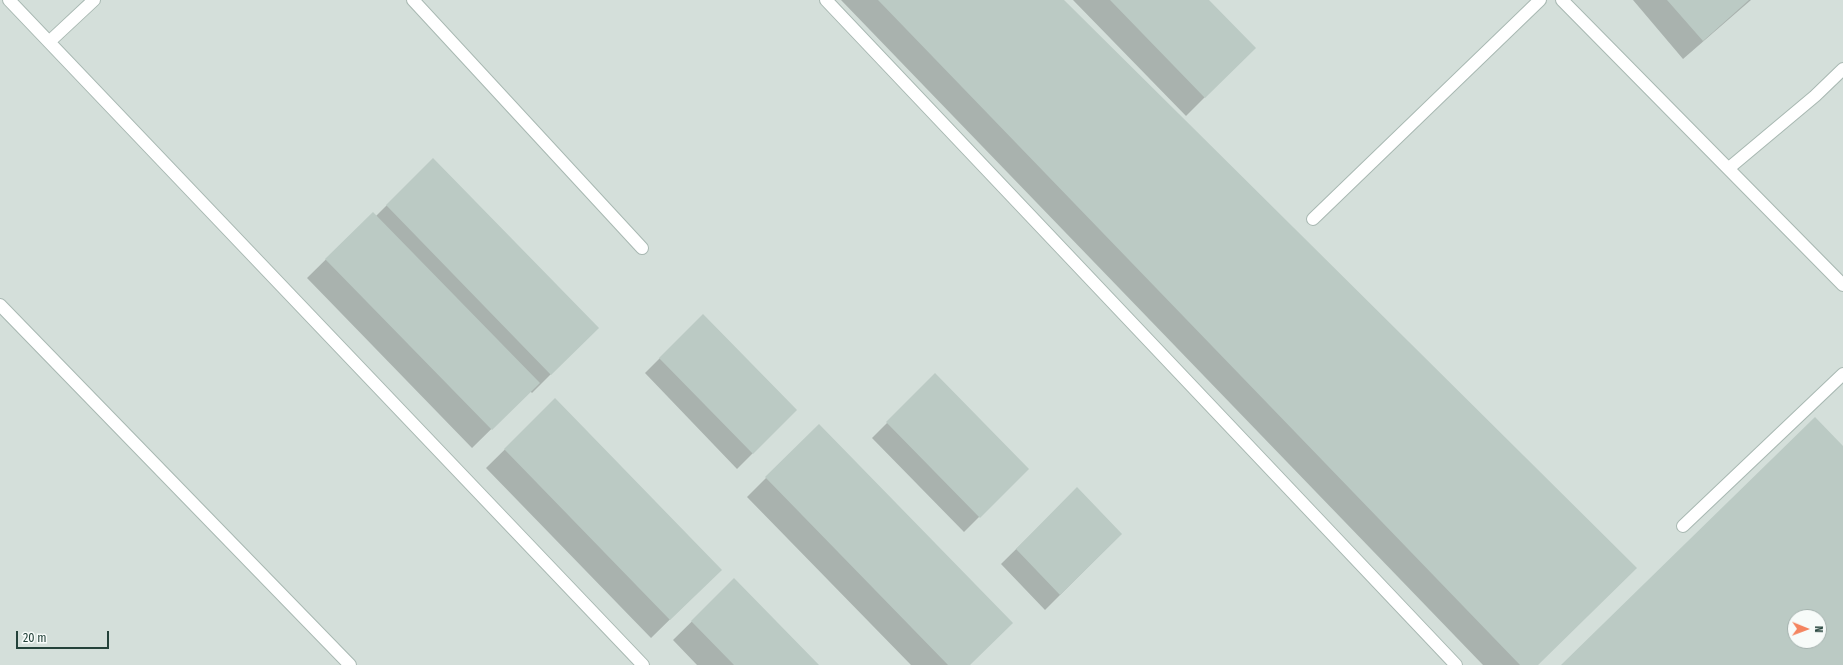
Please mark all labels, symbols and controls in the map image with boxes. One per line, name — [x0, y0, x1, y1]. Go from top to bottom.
north arrow — [1787, 609, 1827, 649]
scale bar — [18, 623, 111, 649]
text: N — [1812, 626, 1825, 633]
text: 20 m — [23, 631, 47, 645]

